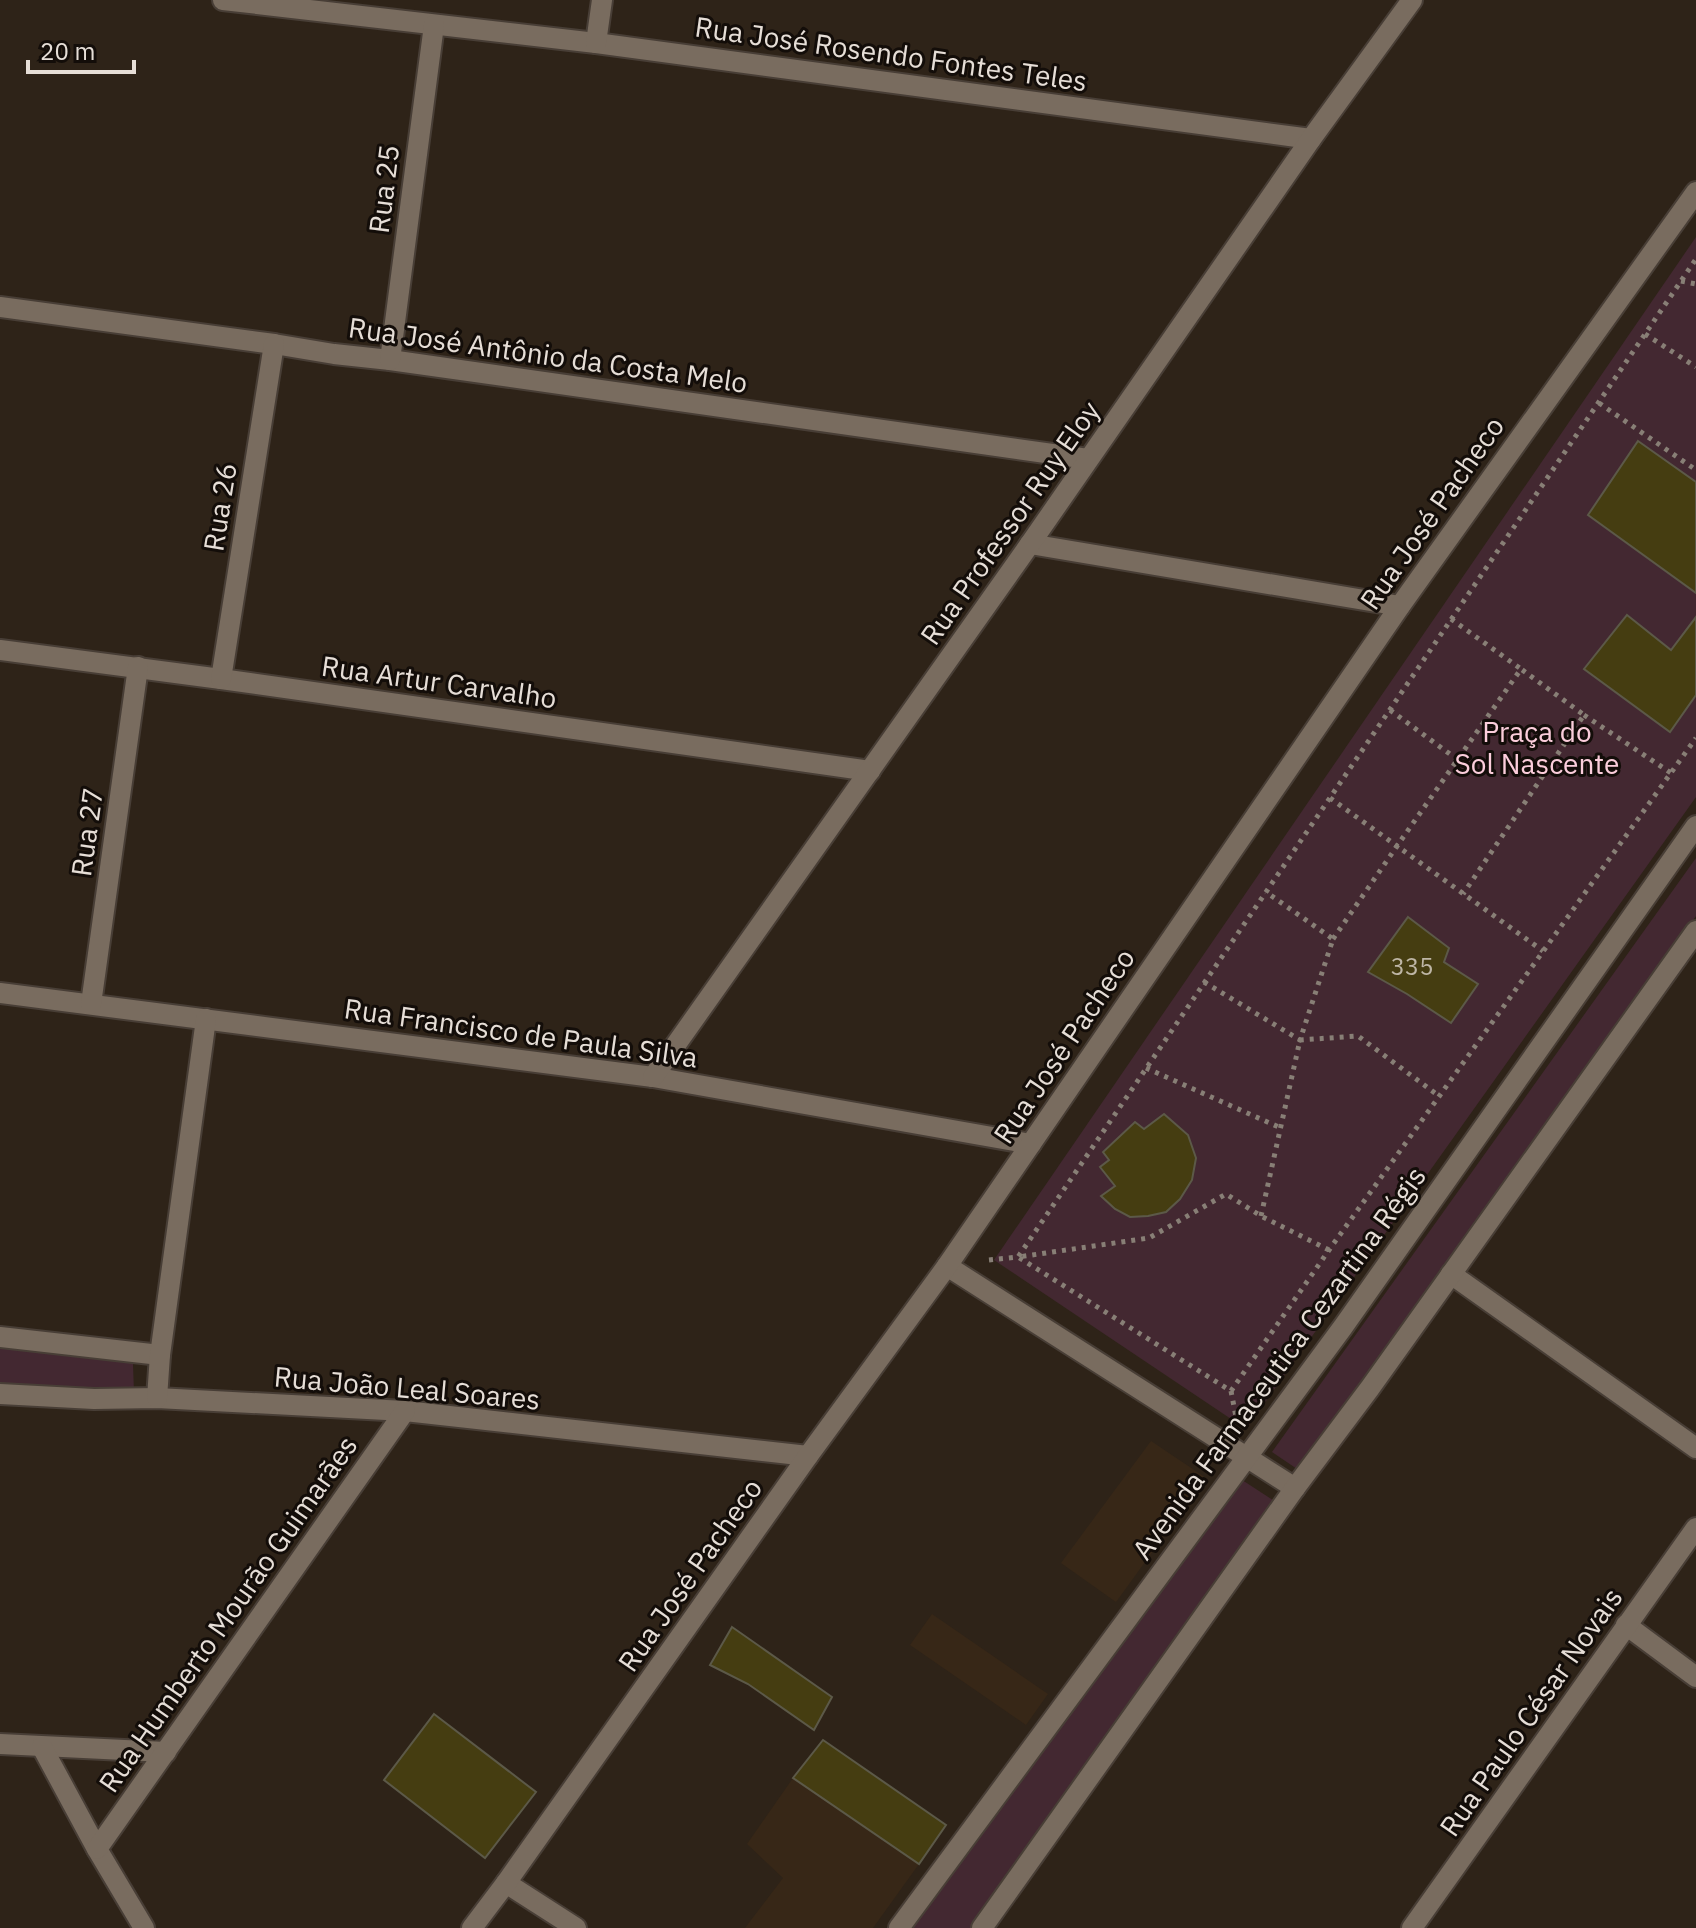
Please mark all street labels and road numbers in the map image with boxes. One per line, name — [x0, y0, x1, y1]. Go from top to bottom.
street label: Rua José Rosendo Fontes Teles — [693, 8, 1090, 99]
street label: Rua 25 — [360, 143, 407, 235]
street label: Rua José Antônio da Costa Melo — [346, 308, 750, 401]
street label: Rua Professor Ruy Eloy — [911, 393, 1108, 652]
street label: Rua José Pacheco — [1351, 409, 1512, 617]
street label: Rua 26 — [194, 460, 245, 554]
street label: Rua Artur Carvalho — [319, 647, 559, 716]
street label: Rua 27 — [62, 785, 111, 879]
street label: Rua José Pacheco — [985, 941, 1143, 1150]
street label: Rua Francisco de Paula Silva — [342, 989, 700, 1076]
street label: Avenida Farmaceutica Cezartina Régis — [1123, 1159, 1434, 1567]
street label: Rua João Leal Soares — [272, 1357, 542, 1418]
street label: Rua Humberto Mourão Guimarães — [90, 1428, 365, 1799]
street label: Rua José Pacheco — [609, 1471, 770, 1679]
street label: Rua Paulo César Novais — [1431, 1580, 1630, 1843]

